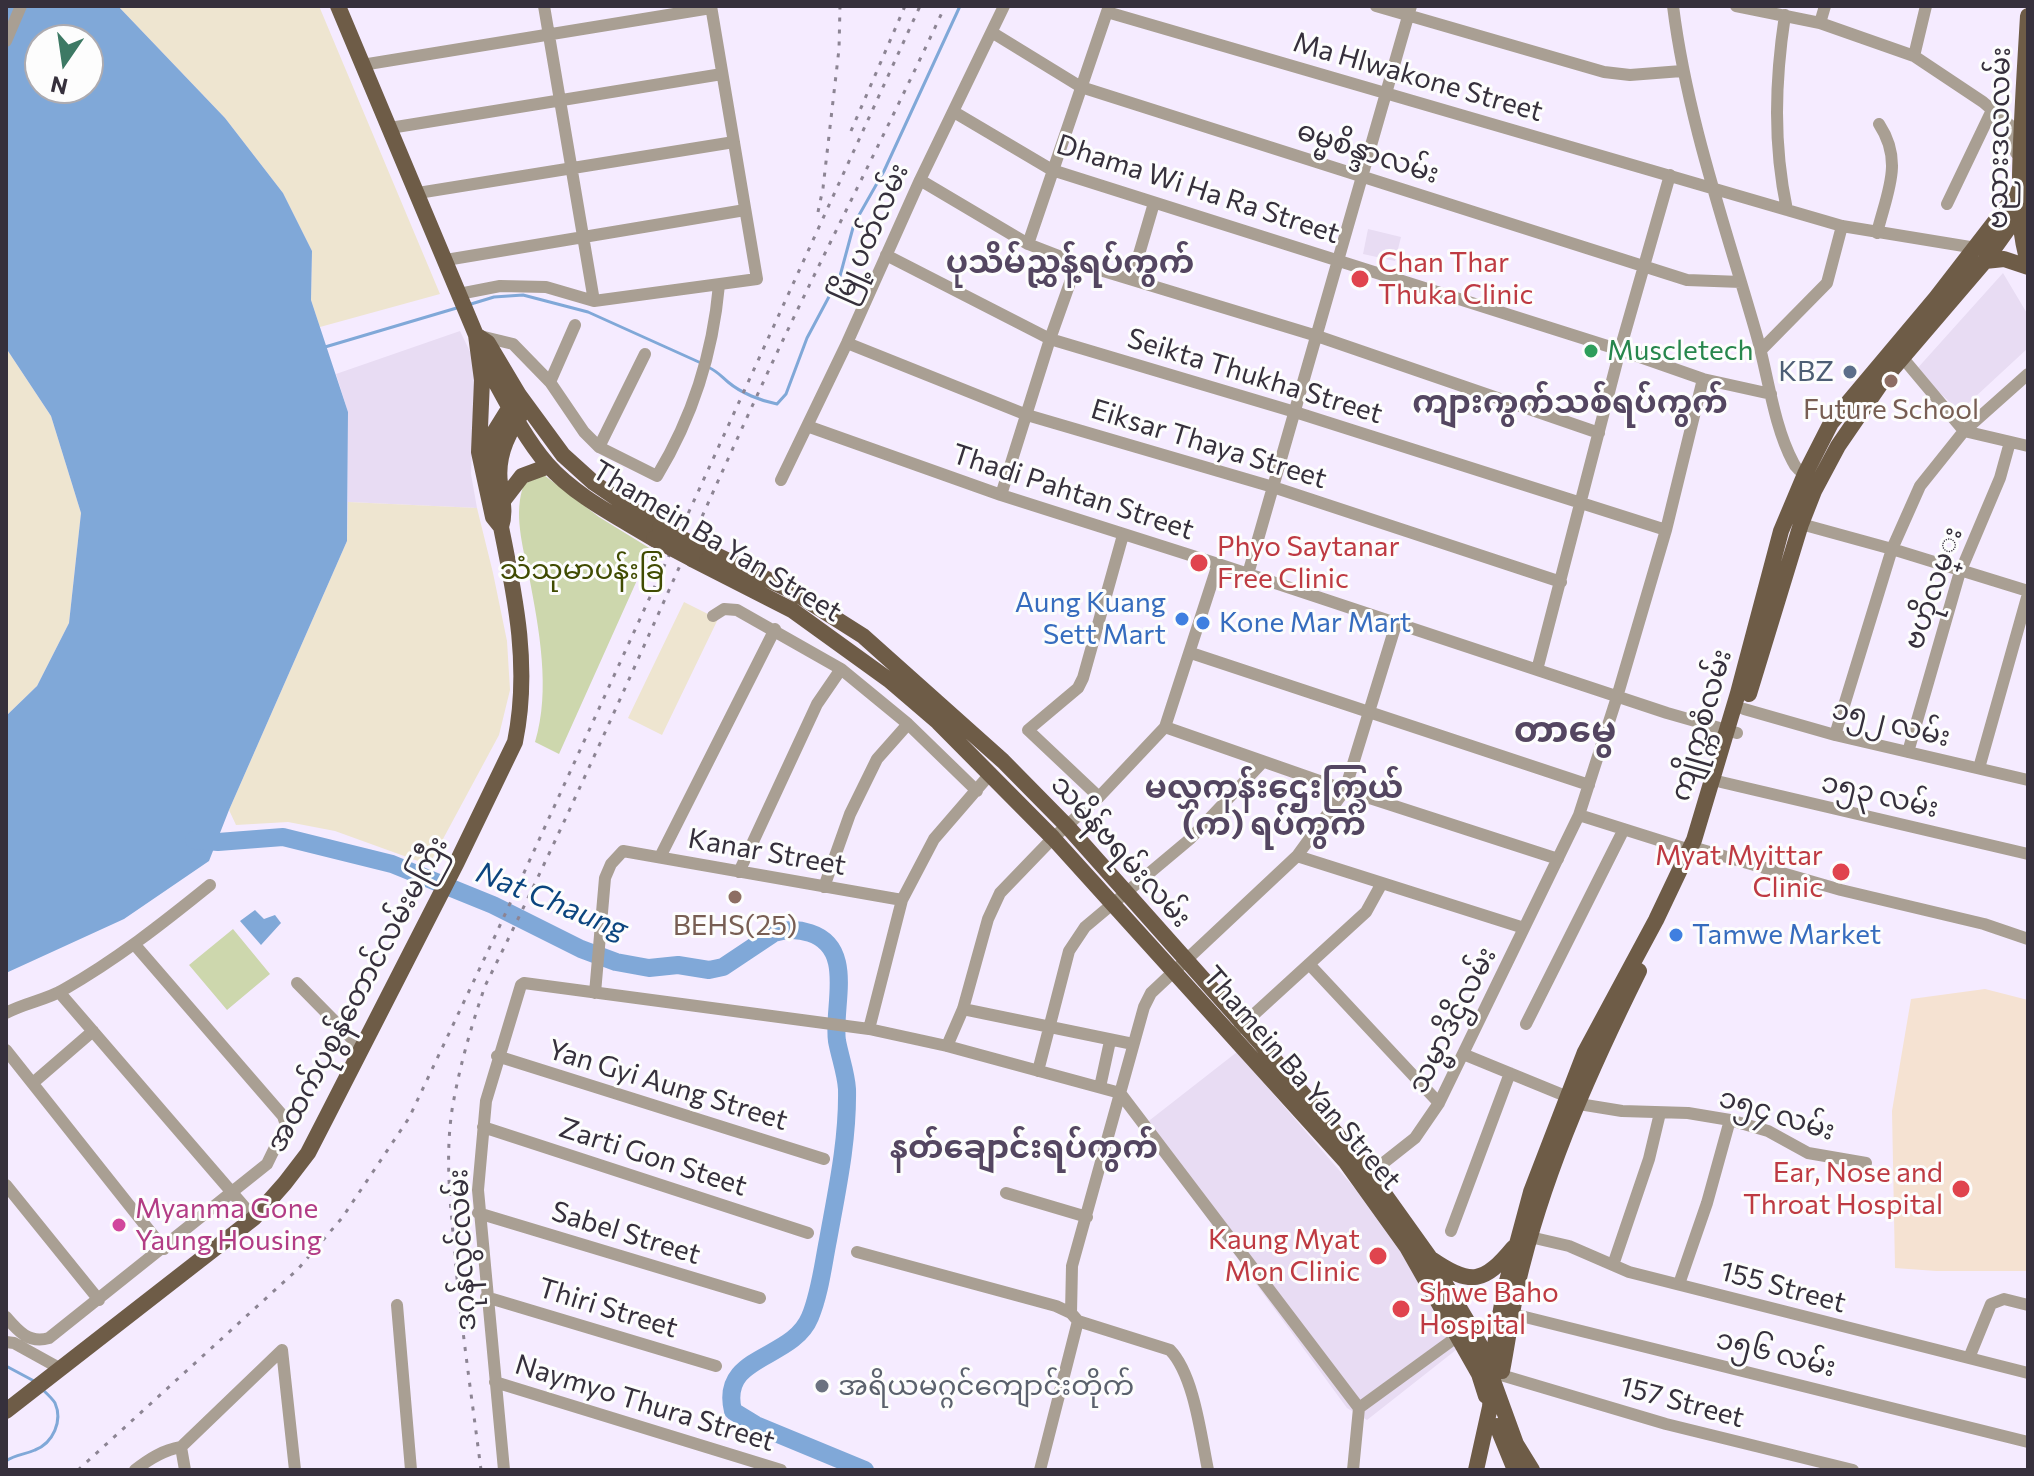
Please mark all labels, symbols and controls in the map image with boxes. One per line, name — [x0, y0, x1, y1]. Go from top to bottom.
north arrow — [24, 24, 104, 104]
street label: Ma Hlwakone Street — [1289, 25, 1547, 129]
street label: ဗညားဒလလမ်း — [1981, 47, 2017, 229]
text: N — [48, 71, 70, 101]
street label: ဓမ္မစိန္ဒာလမ်း — [1293, 113, 1443, 191]
street label: Dhama Wi Ha Ra Street — [1052, 127, 1344, 251]
street label: မြို့ပတ်လမ်း — [824, 158, 916, 308]
district label: ပုသိမ်ညွှန့်ရပ်ကွက် — [946, 243, 1194, 281]
place label: Chan Thar Thuka Clinic — [1378, 246, 1533, 312]
marker: Chan Thar Thuka Clinic — [1349, 268, 1371, 290]
street label: Seikta Thukha Street — [1123, 321, 1387, 431]
place label: Muscletech — [1607, 334, 1754, 368]
marker: Muscletech — [1582, 342, 1600, 360]
place label: KBZ — [1778, 355, 1834, 389]
marker: KBZ — [1841, 363, 1859, 381]
marker: Future School — [1882, 372, 1900, 390]
district label: ကျားကွက်သစ်ရပ်ကွက် — [1412, 383, 1728, 421]
street label: Eiksar Thaya Street — [1087, 392, 1331, 496]
place label: Future School — [1803, 393, 1979, 427]
street label: Thadi Pahtan Street — [948, 437, 1198, 547]
street label: Thamein Ba Yan Street — [586, 453, 848, 629]
street label: ဗဟိုလမ္း — [1896, 522, 1970, 654]
place label: Phyo Saytanar Free Clinic — [1217, 530, 1400, 596]
marker: Phyo Saytanar Free Clinic — [1188, 552, 1210, 574]
park label: သံသုမာပန်းခြံ — [500, 553, 664, 587]
place label: Aung Kuang Sett Mart — [1015, 586, 1166, 652]
place label: Kone Mar Mart — [1219, 606, 1411, 640]
marker: Aung Kuang Sett Mart — [1173, 610, 1191, 628]
marker: Kone Mar Mart — [1194, 614, 1212, 632]
street label: ကျိုက္ကစံလမ်း — [1663, 645, 1739, 805]
street label: ၁၅၂ လမ်း — [1828, 692, 1954, 754]
district label: တာမွေ — [1514, 708, 1616, 752]
street label: ၁၅၃ လမ်း — [1818, 765, 1942, 825]
street label: သမိန်ဗရမ်းလမ်း — [1044, 768, 1198, 934]
district label: မလွှကုန်းဌေးကြွယ် (က) ရပ်ကွက် — [1145, 768, 1403, 843]
street label: Kanar Street — [685, 822, 849, 882]
street label: အထက်ပုစွန်တောင်လမ်းမကြီး — [259, 830, 455, 1158]
place label: Myat Myittar Clinic — [1655, 839, 1823, 905]
water label: Nat Chaung — [471, 854, 633, 948]
marker: Myat Myittar Clinic — [1830, 861, 1852, 883]
marker: BEHS(25) — [726, 888, 744, 906]
place label: BEHS(25) — [673, 909, 797, 943]
place label: Tamwe Market — [1692, 918, 1881, 952]
marker: Tamwe Market — [1667, 926, 1685, 944]
street label: သမ္မာဒိဌိလမ်း — [1401, 941, 1503, 1099]
street label: Thamein Ba Yan Street — [1196, 959, 1408, 1197]
street label: Yan Gyi Aung Street — [544, 1033, 792, 1137]
street label: ၁၅၄ လမ်း — [1715, 1081, 1839, 1147]
street label: Zarti Gon Steet — [555, 1111, 751, 1203]
district label: နတ်ချောင်းရပ်ကွက် — [890, 1128, 1158, 1166]
place label: Ear, Nose and Throat Hospital — [1743, 1156, 1943, 1222]
street label: ဒဂုန်လွင်လမ်း — [441, 1168, 483, 1332]
marker: Ear, Nose and Throat Hospital — [1950, 1178, 1972, 1200]
place label: Myanma Gone Yaung Housing — [135, 1192, 322, 1258]
street label: Sabel Street — [547, 1194, 705, 1272]
marker: Myanma Gone Yaung Housing — [110, 1216, 128, 1234]
place label: Kaung Myat Mon Clinic — [1208, 1223, 1360, 1289]
marker: Kaung Myat Mon Clinic — [1367, 1245, 1389, 1267]
street label: 155 Street — [1717, 1254, 1849, 1320]
street label: Thiri Street — [534, 1271, 682, 1345]
place label: Shwe Baho Hospital — [1419, 1276, 1559, 1342]
marker: Shwe Baho Hospital — [1390, 1298, 1412, 1320]
street label: ၁၅၆ လမ်း — [1713, 1322, 1839, 1384]
street label: Naymyo Thura Street — [511, 1347, 779, 1459]
place label: အရိယမဂ္ဂင်ကျောင်းတိုက် — [838, 1369, 1134, 1403]
street label: 157 Street — [1616, 1369, 1748, 1435]
marker: အရိယမဂ္ဂင်ကျောင်းတိုက် — [813, 1377, 831, 1395]

